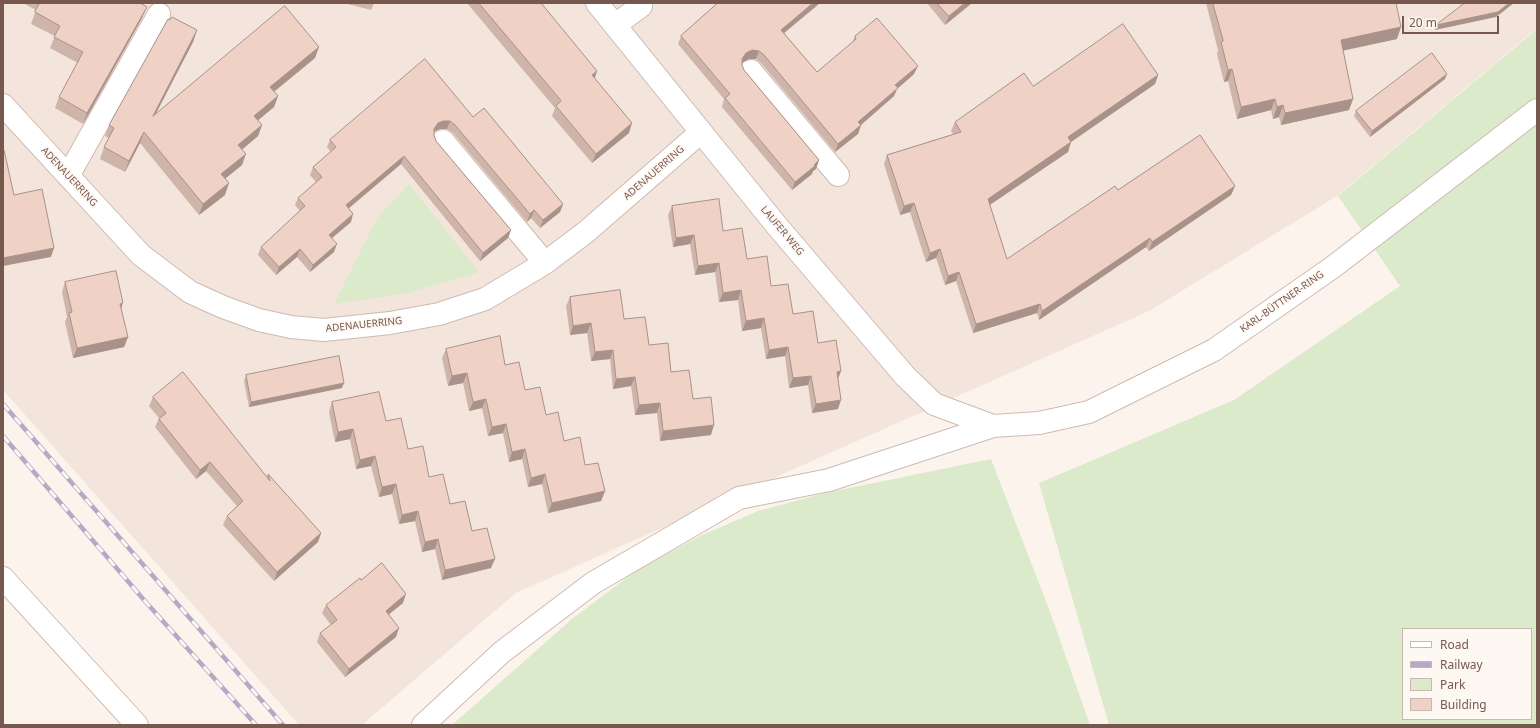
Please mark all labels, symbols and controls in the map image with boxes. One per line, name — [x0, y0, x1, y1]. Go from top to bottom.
scale bar — [1404, 8, 1501, 34]
text: 20 m — [1409, 14, 1437, 31]
street label: ADENAUERRING — [621, 143, 687, 203]
street label: ADENAUERRING — [38, 145, 100, 209]
street label: LAUFER WEG — [758, 204, 806, 258]
street label: KARL-BÜTTNER-RING — [1238, 269, 1326, 335]
street label: ADENAUERRING — [325, 315, 403, 335]
legend — [1402, 628, 1532, 720]
text: Road — [1440, 636, 1469, 653]
text: Railway — [1440, 656, 1483, 673]
text: Park — [1440, 676, 1465, 693]
text: Building — [1440, 696, 1487, 713]

